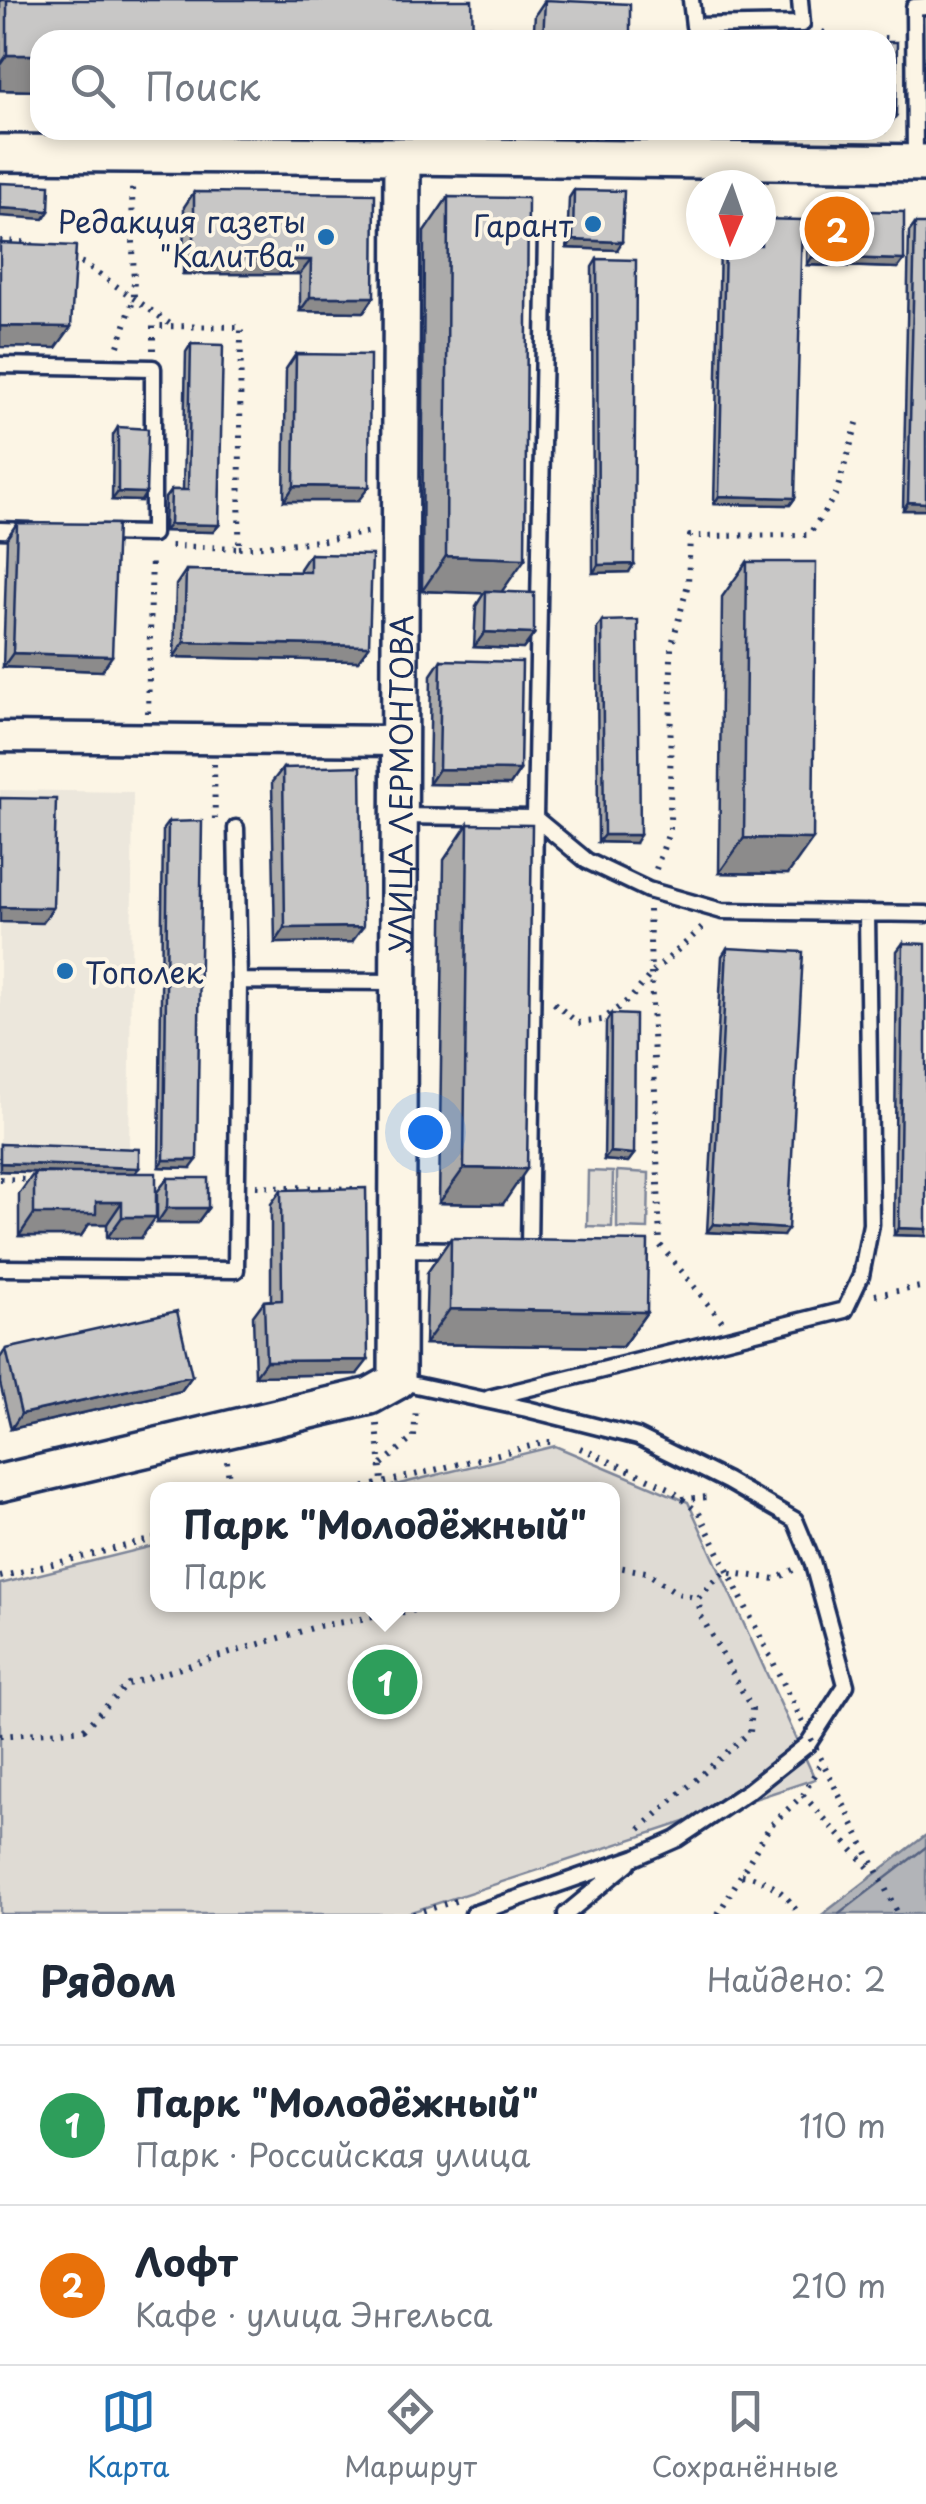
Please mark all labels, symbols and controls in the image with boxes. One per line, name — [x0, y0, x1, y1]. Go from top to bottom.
search box — [30, 30, 896, 140]
text: Поиск — [145, 57, 260, 114]
icon: search — [65, 58, 120, 113]
north arrow — [686, 170, 776, 260]
pin: 2 — [804, 192, 870, 266]
place label: Редакция газеты "Калитва" — [58, 198, 306, 277]
place label: Гарант — [473, 202, 574, 247]
marker: Гарант — [582, 213, 604, 235]
marker: Редакция газеты "Калитва" — [315, 226, 337, 248]
street label: УЛИЦА ЛЕРМОНТОВА — [376, 615, 423, 953]
place label: Тополек — [85, 949, 203, 994]
marker: Тополек — [54, 960, 76, 982]
your location — [400, 1107, 451, 1158]
popup — [150, 1482, 620, 1612]
text: Парк "Молодёжный" — [183, 1495, 587, 1552]
text: Парк — [183, 1552, 266, 1600]
pin: 1 — [352, 1644, 418, 1720]
text: Рядом — [40, 1948, 177, 2011]
text: Найдено: 2 — [707, 1955, 886, 2003]
text: Парк "Молодёжный" — [135, 2073, 539, 2130]
text: 1 — [65, 2101, 80, 2149]
text: 110 m — [799, 2101, 886, 2149]
text: Парк · Российская улица — [135, 2130, 530, 2178]
text: Лофт — [135, 2233, 237, 2290]
text: 2 — [61, 2261, 84, 2309]
text: 210 m — [791, 2261, 886, 2309]
text: Кафе · улица Энгельса — [135, 2290, 493, 2338]
tab: Карта — [87, 2384, 170, 2487]
tab: Маршрут — [344, 2384, 477, 2487]
tab: Сохранённые — [651, 2384, 839, 2487]

